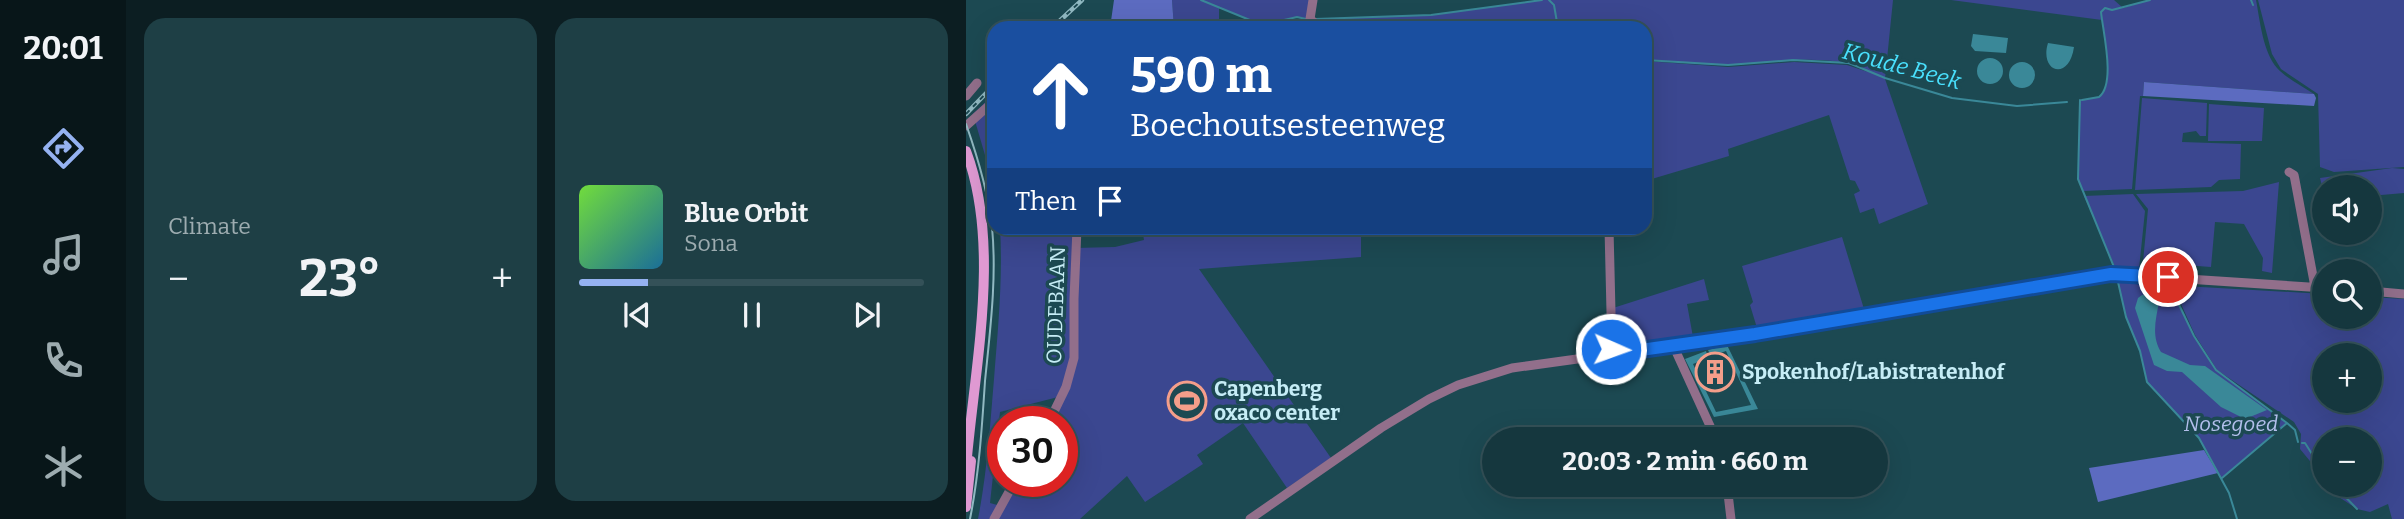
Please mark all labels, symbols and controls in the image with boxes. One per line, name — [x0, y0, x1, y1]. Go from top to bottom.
text: 20:01 — [23, 29, 103, 67]
water label: Koude Beek — [1840, 37, 1965, 95]
text: 590 m — [1130, 46, 1272, 105]
icon: ahead — [1015, 49, 1106, 140]
text: Boechoutsesteenweg — [1130, 106, 1446, 144]
icon: directions — [39, 124, 88, 173]
map controls — [2312, 175, 2382, 497]
button: sound — [2312, 175, 2382, 245]
icon: arrive — [1091, 182, 1129, 220]
text: Then — [1015, 186, 1077, 217]
text: Blue Orbit — [684, 198, 808, 229]
text: Climate — [168, 212, 251, 240]
text: Sona — [684, 229, 738, 257]
icon: music — [39, 230, 88, 279]
street label: OUDEBAAN — [1041, 246, 1071, 364]
text: 23° — [299, 247, 381, 310]
pin — [2138, 247, 2198, 307]
text: − — [168, 256, 189, 302]
text: + — [491, 256, 513, 302]
icon: arrive — [2149, 258, 2187, 296]
button: search — [2312, 259, 2382, 329]
icon: previous — [618, 296, 656, 334]
icon: pause — [733, 296, 771, 334]
icon: next — [848, 296, 886, 334]
position arrow — [1574, 312, 1648, 386]
icon: phone — [39, 336, 88, 385]
button: + — [2312, 343, 2382, 413]
building icon: Spokenhof/Labistratenhof — [1694, 351, 1736, 393]
place label: Spokenhof/Labistratenhof — [1742, 359, 2006, 385]
place label: Capenberg oxaco center — [1214, 376, 1340, 426]
sports icon: Capenberg oxaco center — [1166, 380, 1208, 422]
speed limit sign: 30 — [987, 406, 1078, 497]
park label: Nosegoed — [2184, 411, 2278, 437]
button: − — [2312, 427, 2382, 497]
icon: climate — [39, 442, 88, 491]
text: 20:03 · 2 min · 660 m — [1562, 446, 1808, 477]

